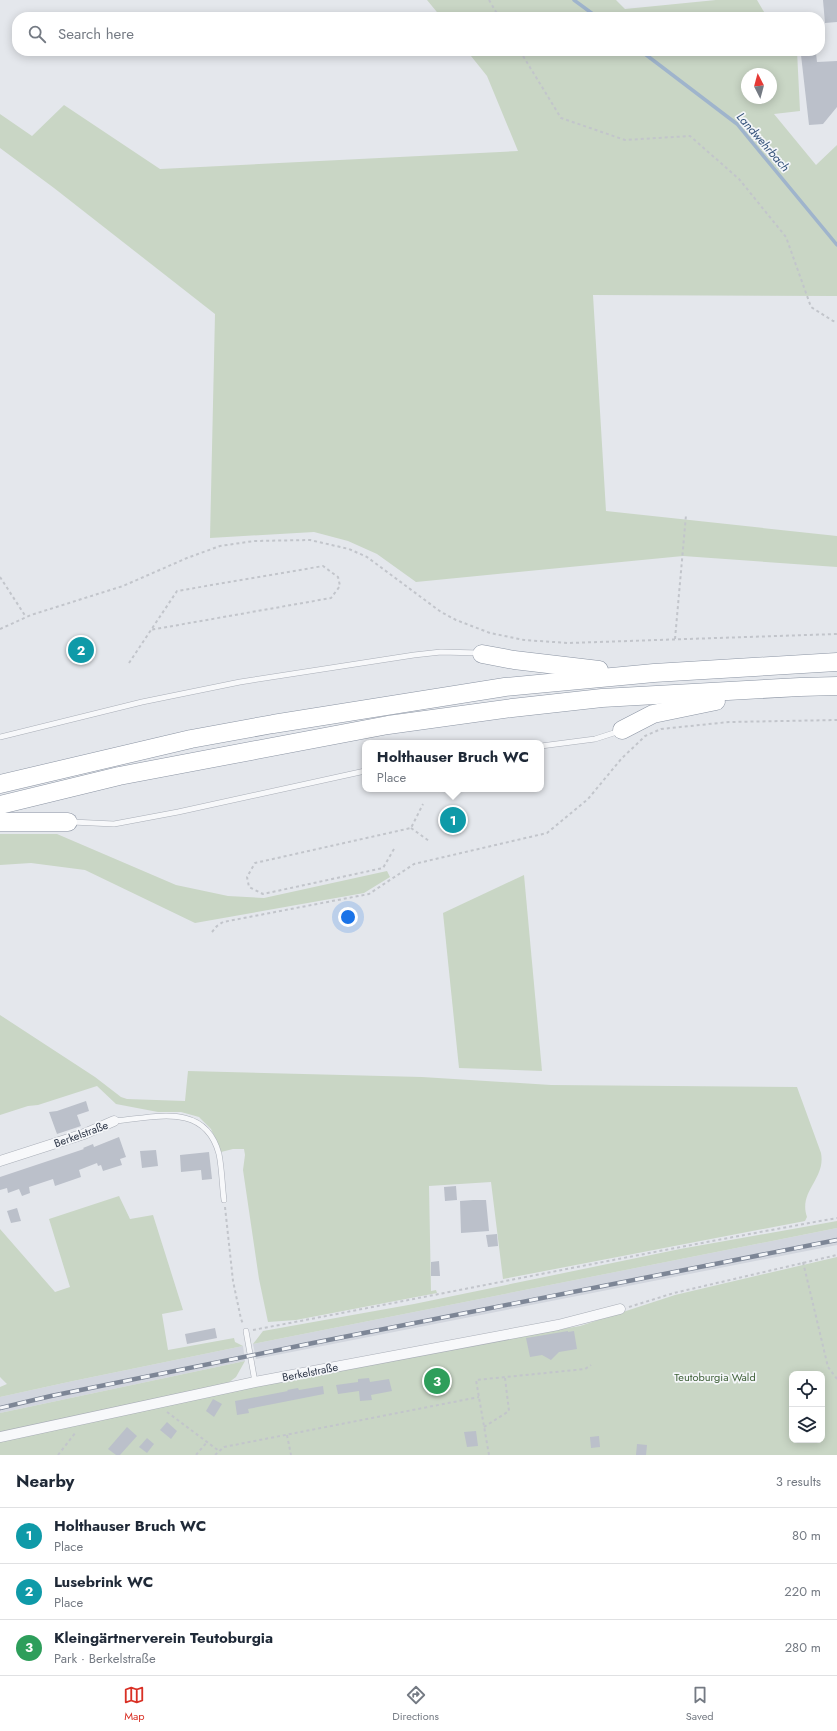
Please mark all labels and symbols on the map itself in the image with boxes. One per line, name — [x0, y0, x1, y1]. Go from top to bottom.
north arrow — [741, 68, 777, 104]
water label: Landwehrbach — [732, 108, 794, 176]
pin: 2 — [68, 635, 94, 665]
pin: 1 — [440, 805, 466, 835]
your location — [338, 907, 358, 927]
street label: Berkelstraße — [52, 1117, 111, 1151]
street label: Berkelstraße — [281, 1359, 340, 1385]
pin: 3 — [424, 1366, 450, 1396]
park label: Teutoburgia Wald — [674, 1369, 756, 1385]

